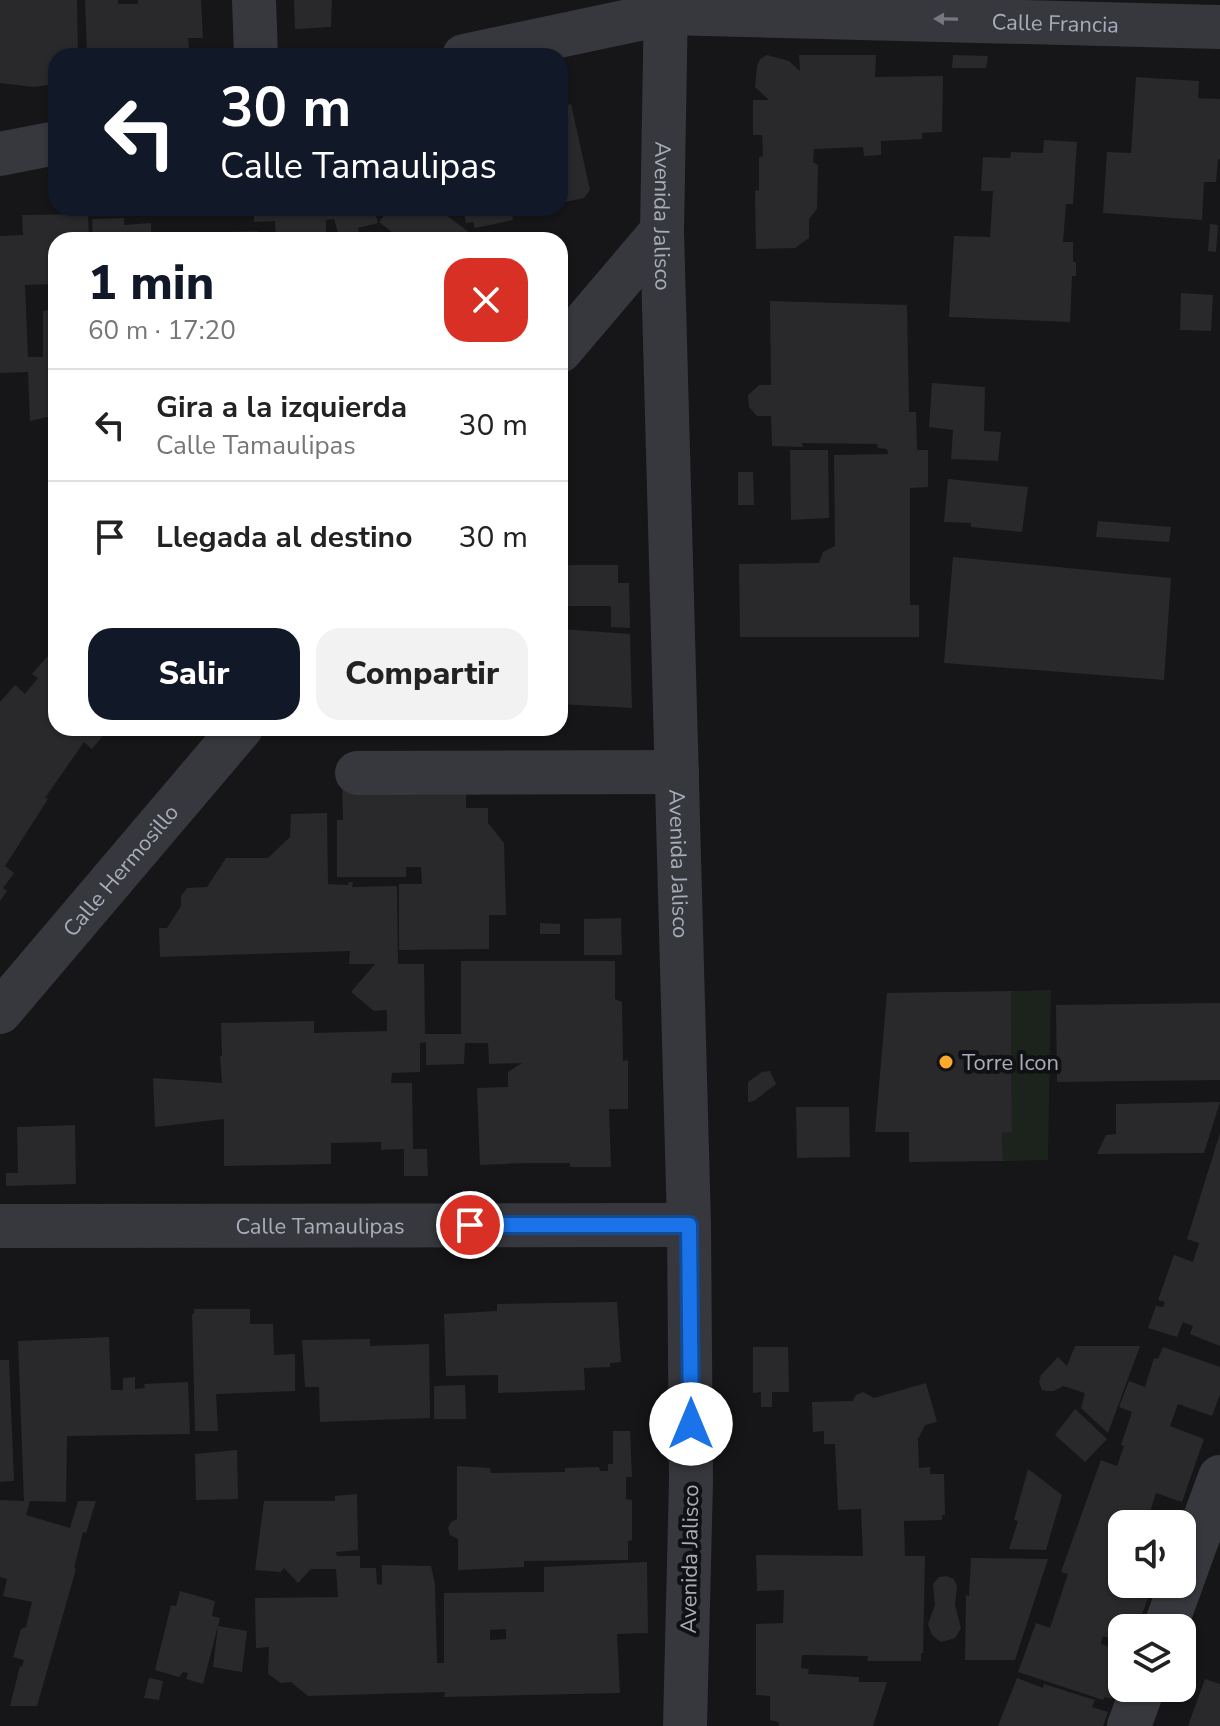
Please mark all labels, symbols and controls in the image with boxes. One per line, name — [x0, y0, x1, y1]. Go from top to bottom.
street label: Calle Francia — [991, 7, 1119, 40]
one-way arrow — [933, 13, 958, 25]
text: 30 m — [220, 69, 351, 146]
icon: left — [88, 80, 192, 184]
street label: Avenida Jalisco — [646, 141, 678, 291]
text: Calle Tamaulipas — [220, 142, 497, 191]
text: 1 min — [88, 250, 214, 316]
button: close — [444, 258, 528, 342]
text: 60 m · 17:20 — [88, 313, 236, 348]
text: Gira a la izquierda — [156, 387, 407, 428]
icon: left — [88, 403, 132, 447]
text: 30 m — [459, 405, 528, 446]
text: Calle Tamaulipas — [156, 428, 356, 463]
icon: arrive — [88, 515, 132, 559]
text: Llegada al destino — [156, 517, 412, 558]
text: 30 m — [459, 517, 528, 558]
button: Salir — [88, 628, 300, 720]
button: Compartir — [316, 628, 528, 720]
street label: Avenida Jalisco — [661, 789, 695, 939]
street label: Calle Hermosillo — [56, 798, 186, 943]
place label: Torre Icon — [962, 1048, 1059, 1078]
marker: Torre Icon — [937, 1053, 955, 1071]
pin — [436, 1191, 504, 1259]
icon: arrive — [448, 1203, 492, 1247]
street label: Calle Tamaulipas — [235, 1211, 405, 1242]
position arrow — [649, 1382, 733, 1466]
street label: Avenida Jalisco — [674, 1484, 706, 1634]
map controls — [1108, 1510, 1196, 1702]
button: sound — [1108, 1510, 1196, 1598]
button: layers — [1108, 1614, 1196, 1702]

